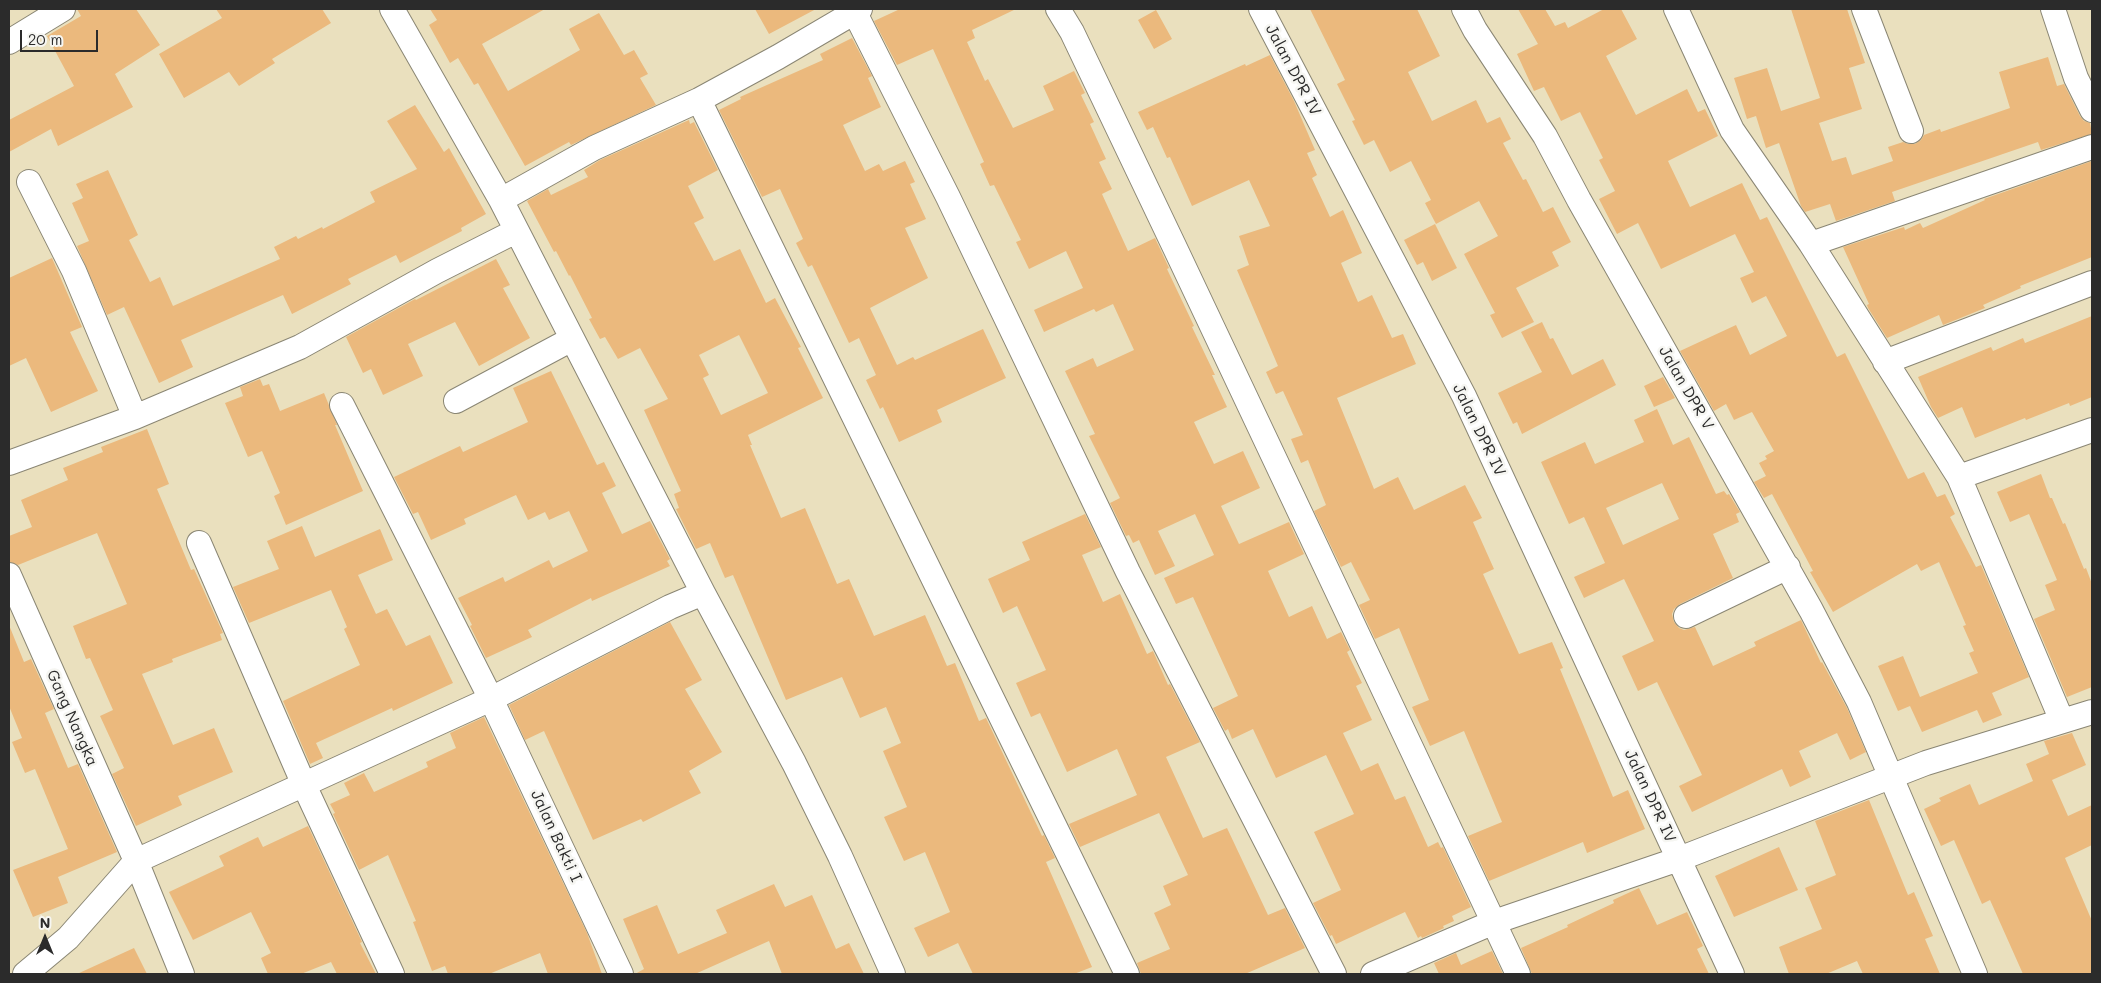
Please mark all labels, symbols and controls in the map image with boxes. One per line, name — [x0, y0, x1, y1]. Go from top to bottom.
scale bar — [22, 20, 100, 52]
street label: Jalan DPR IV — [1261, 21, 1325, 119]
text: 20 m — [28, 29, 62, 49]
street label: Jalan DPR V — [1654, 343, 1718, 433]
street label: Jalan DPR IV — [1448, 381, 1510, 479]
street label: Gang Nangka — [42, 667, 102, 769]
street label: Jalan DPR IV — [1620, 747, 1680, 845]
street label: Jalan Bakti I — [526, 787, 586, 885]
north arrow — [20, 913, 70, 963]
text: N — [40, 913, 50, 932]

